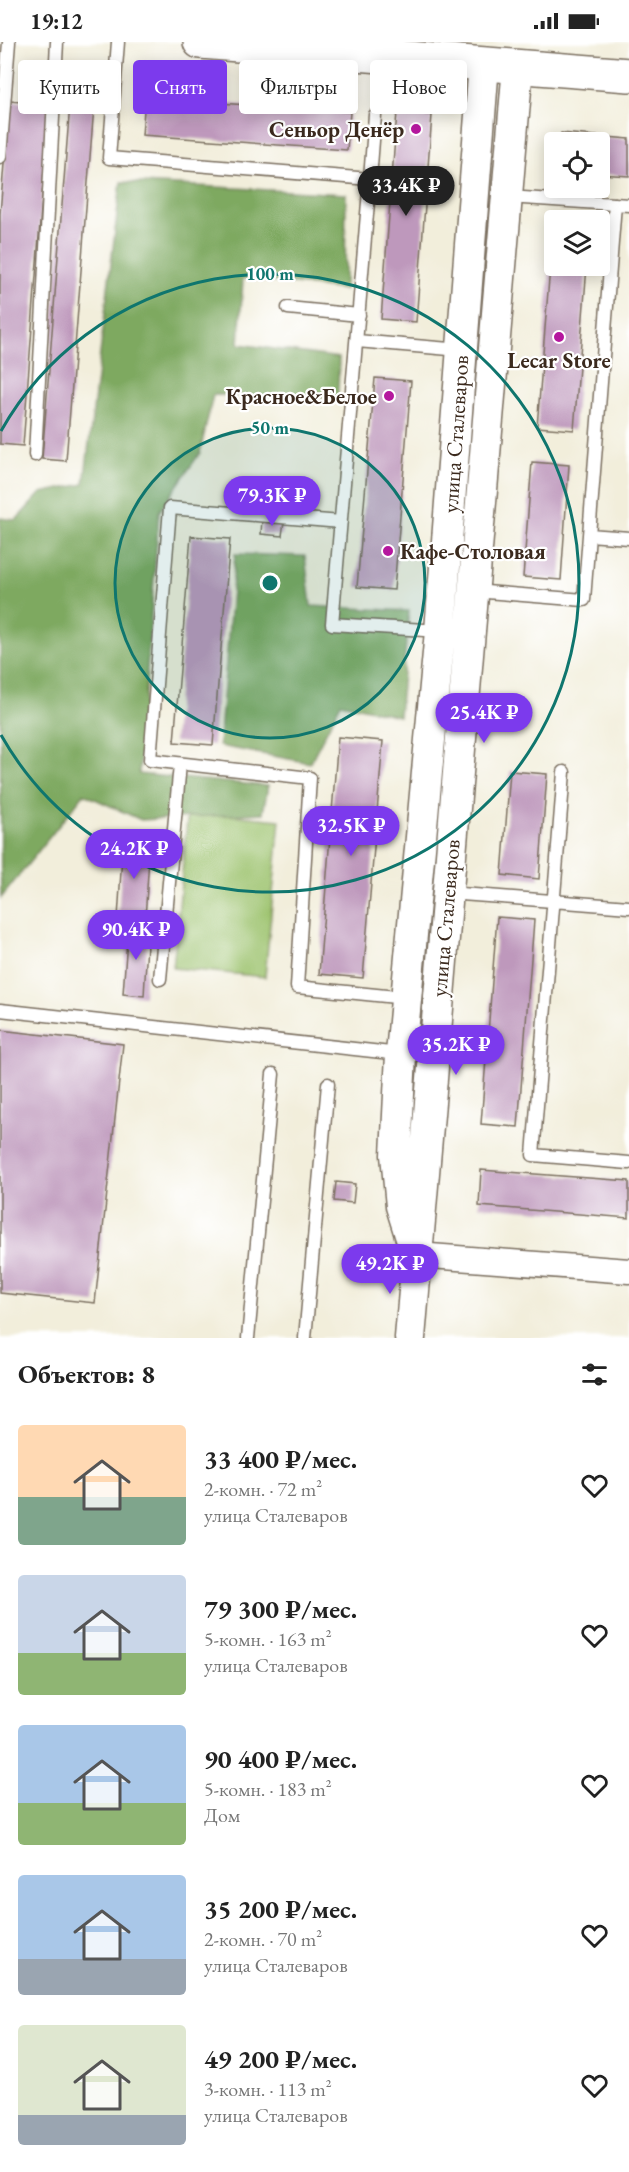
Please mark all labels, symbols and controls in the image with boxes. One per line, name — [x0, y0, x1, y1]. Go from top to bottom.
text: 19:12 — [30, 7, 83, 36]
chip: Купить — [18, 60, 121, 114]
chip: Снять — [133, 60, 227, 114]
chip: Фильтры — [239, 60, 358, 114]
chip: Новое — [370, 60, 467, 114]
place label: Сеньор Денёр — [269, 115, 404, 144]
marker: Сеньор Денёр — [409, 122, 423, 136]
map controls — [544, 132, 610, 276]
button: locate — [544, 132, 610, 198]
pin: 33.4K ₽ — [351, 166, 461, 217]
text: 33.4K ₽ — [372, 172, 440, 198]
button: layers — [544, 210, 610, 276]
text: 100 m — [246, 262, 294, 285]
marker: Lecar Store — [552, 330, 566, 344]
place label: Lecar Store — [507, 346, 611, 375]
street label: улица Сталеваров — [436, 354, 475, 514]
place label: Красное&Белое — [225, 382, 377, 411]
marker: Красное&Белое — [382, 389, 396, 403]
text: 50 m — [251, 416, 289, 439]
pin: 79.3K ₽ — [217, 476, 327, 527]
text: 79.3K ₽ — [238, 482, 306, 508]
place label: Кафе-Столовая — [400, 537, 546, 566]
marker: Кафе-Столовая — [381, 544, 395, 558]
centre of rings — [260, 573, 280, 593]
pin: 25.4K ₽ — [429, 693, 539, 744]
text: 25.4K ₽ — [450, 699, 518, 725]
pin: 32.5K ₽ — [296, 806, 406, 857]
text: 32.5K ₽ — [317, 812, 385, 838]
pin: 24.2K ₽ — [79, 829, 189, 880]
text: 24.2K ₽ — [100, 835, 168, 861]
street label: улица Сталеваров — [424, 838, 467, 998]
pin: 90.4K ₽ — [81, 910, 191, 961]
text: 90.4K ₽ — [102, 916, 170, 942]
pin: 35.2K ₽ — [401, 1025, 511, 1076]
text: 35.2K ₽ — [422, 1031, 490, 1057]
pin: 49.2K ₽ — [335, 1244, 445, 1295]
text: 49.2K ₽ — [356, 1250, 424, 1276]
text: Объектов: 8 — [18, 1357, 155, 1391]
icon: filters — [578, 1358, 611, 1391]
text: 33 400 ₽/мес. — [204, 1442, 357, 1476]
icon: home — [66, 1449, 138, 1521]
icon: heart — [578, 1469, 611, 1502]
text: 2-комн. · 72 m² — [204, 1476, 322, 1502]
text: улица Сталеваров — [204, 1502, 348, 1528]
text: 79 300 ₽/мес. — [204, 1592, 357, 1626]
icon: home — [66, 1599, 138, 1671]
icon: heart — [578, 1619, 611, 1652]
text: 5-комн. · 163 m² — [204, 1626, 332, 1652]
text: улица Сталеваров — [204, 1652, 348, 1678]
text: 90 400 ₽/мес. — [204, 1742, 357, 1776]
icon: home — [66, 1749, 138, 1821]
icon: heart — [578, 1769, 611, 1802]
text: 5-комн. · 183 m² — [204, 1776, 332, 1802]
text: Дом — [204, 1802, 240, 1828]
text: 35 200 ₽/мес. — [204, 1892, 357, 1926]
icon: home — [66, 1899, 138, 1971]
icon: heart — [578, 1919, 611, 1952]
text: 2-комн. · 70 m² — [204, 1926, 322, 1952]
text: улица Сталеваров — [204, 1952, 348, 1978]
text: 49 200 ₽/мес. — [204, 2042, 357, 2076]
icon: home — [66, 2049, 138, 2121]
icon: heart — [578, 2069, 611, 2102]
text: 3-комн. · 113 m² — [204, 2076, 332, 2102]
text: улица Сталеваров — [204, 2102, 348, 2128]

